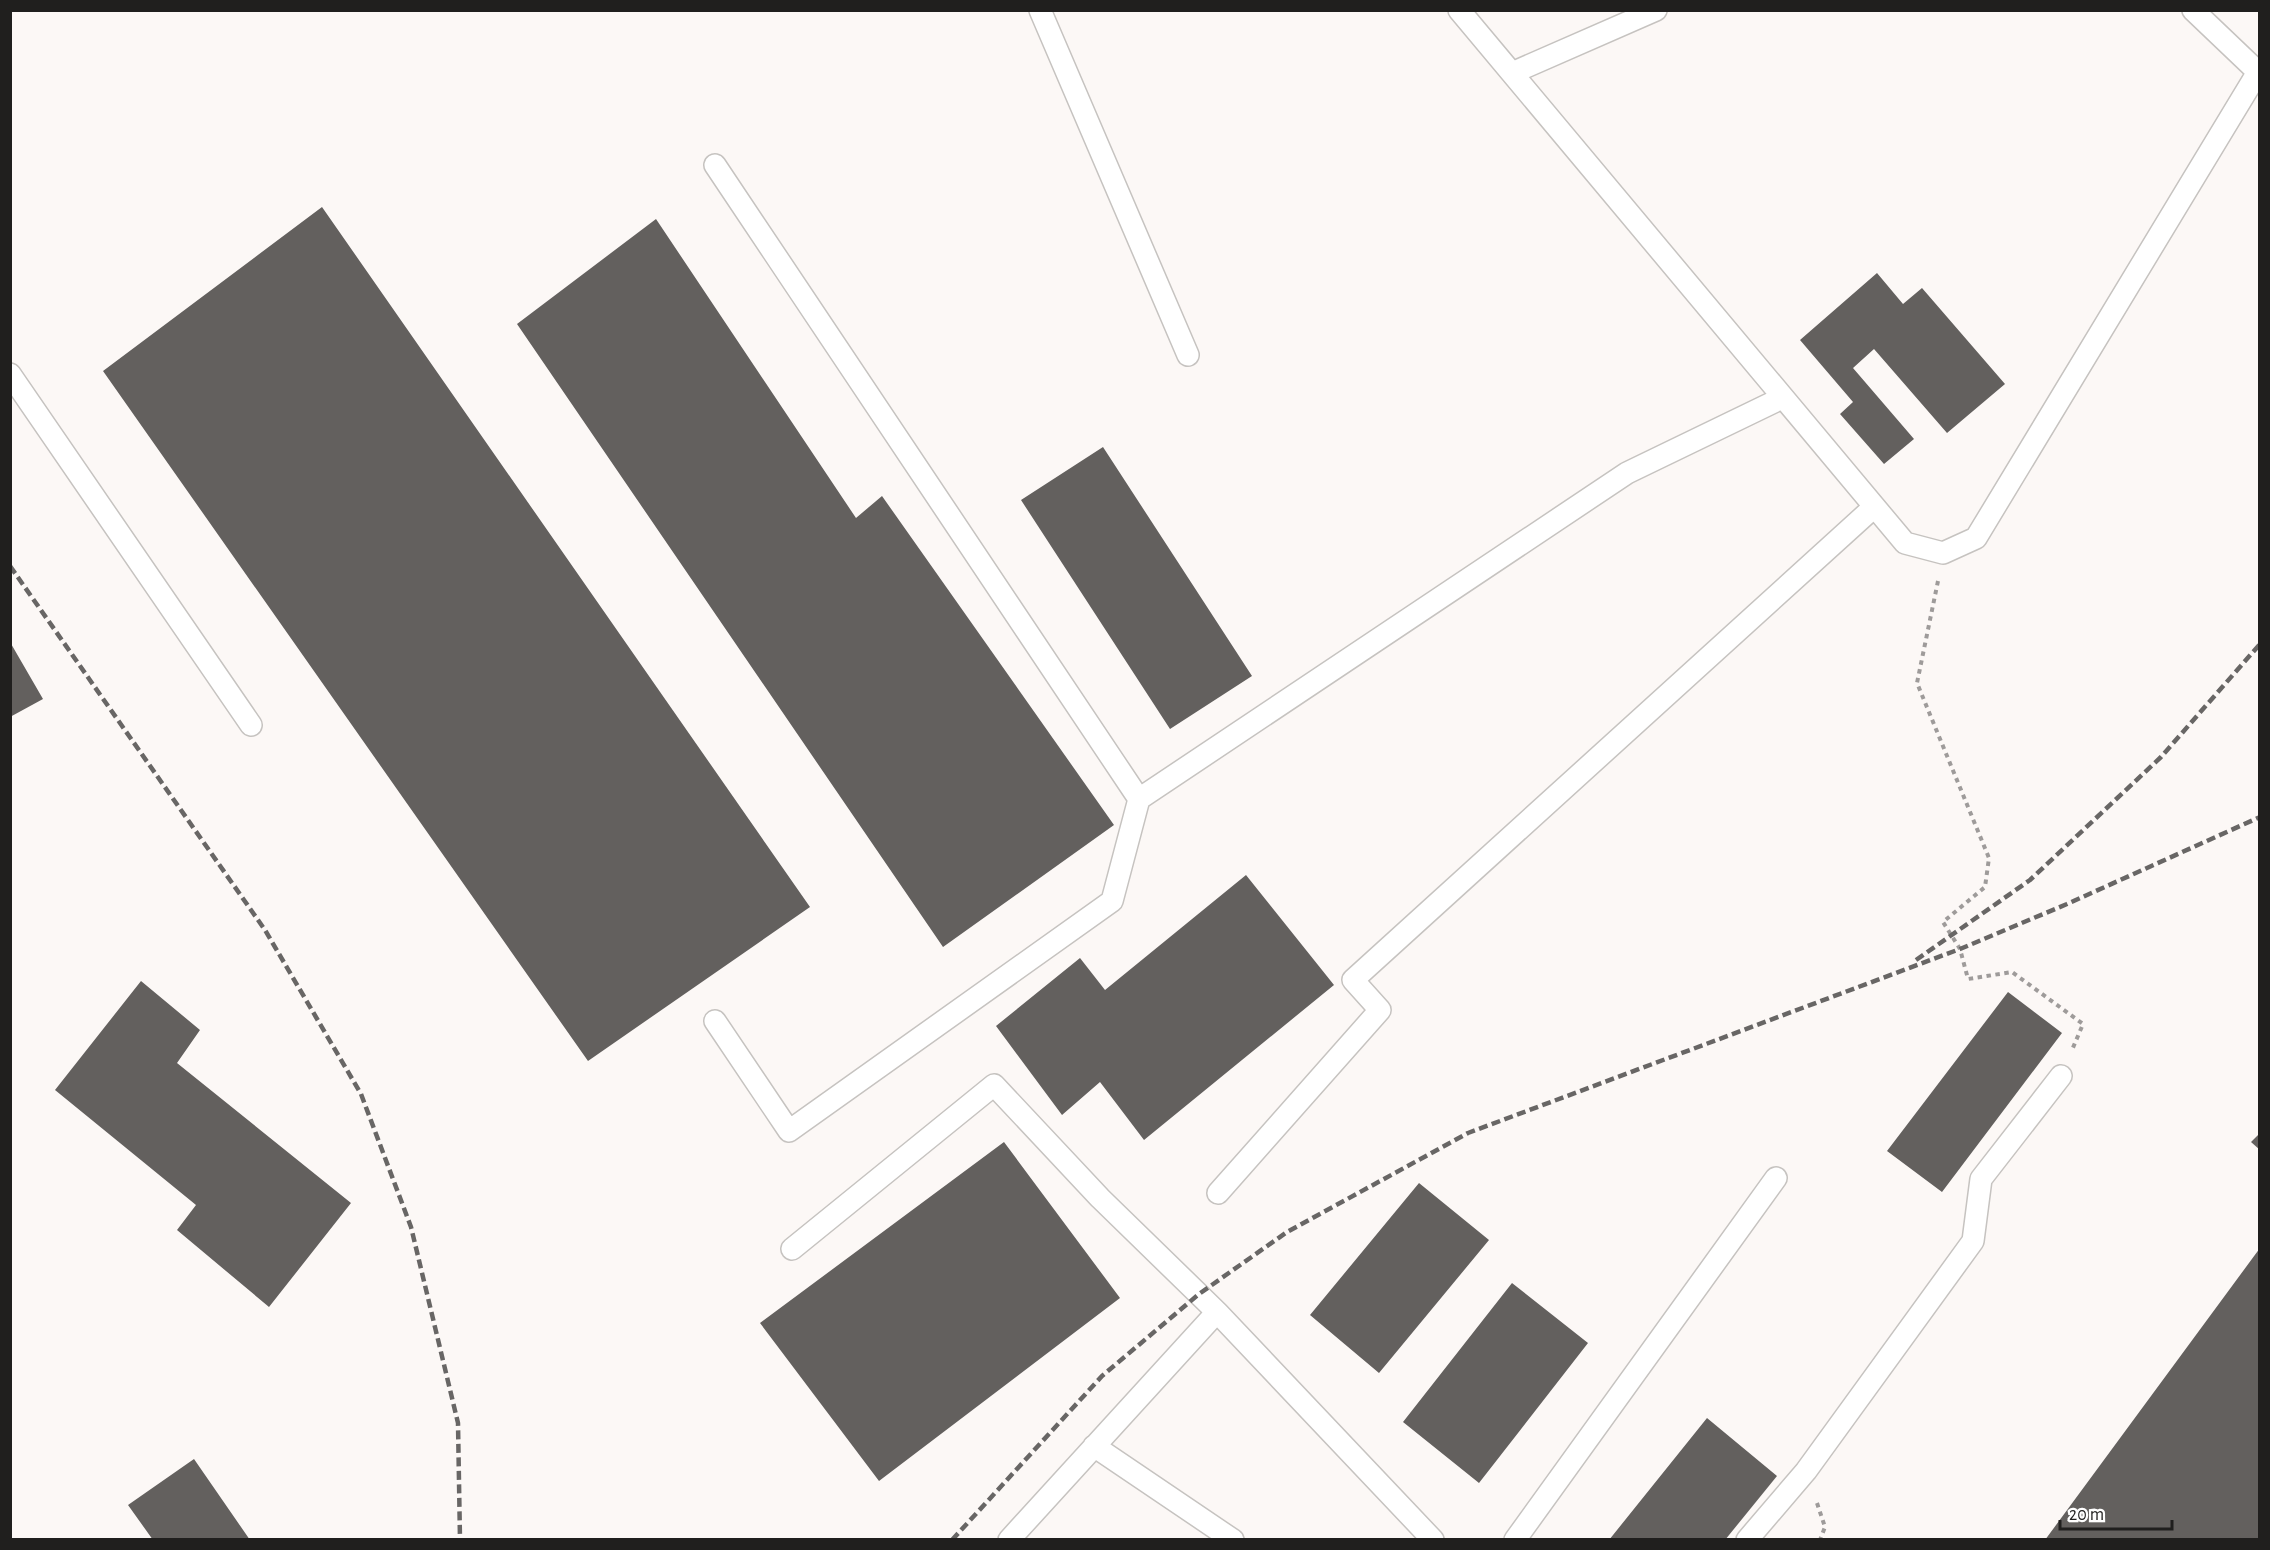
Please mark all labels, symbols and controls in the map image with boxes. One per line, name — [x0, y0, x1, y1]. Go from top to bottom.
scale bar — [2060, 1493, 2172, 1531]
text: 20 m — [2069, 1506, 2104, 1524]

